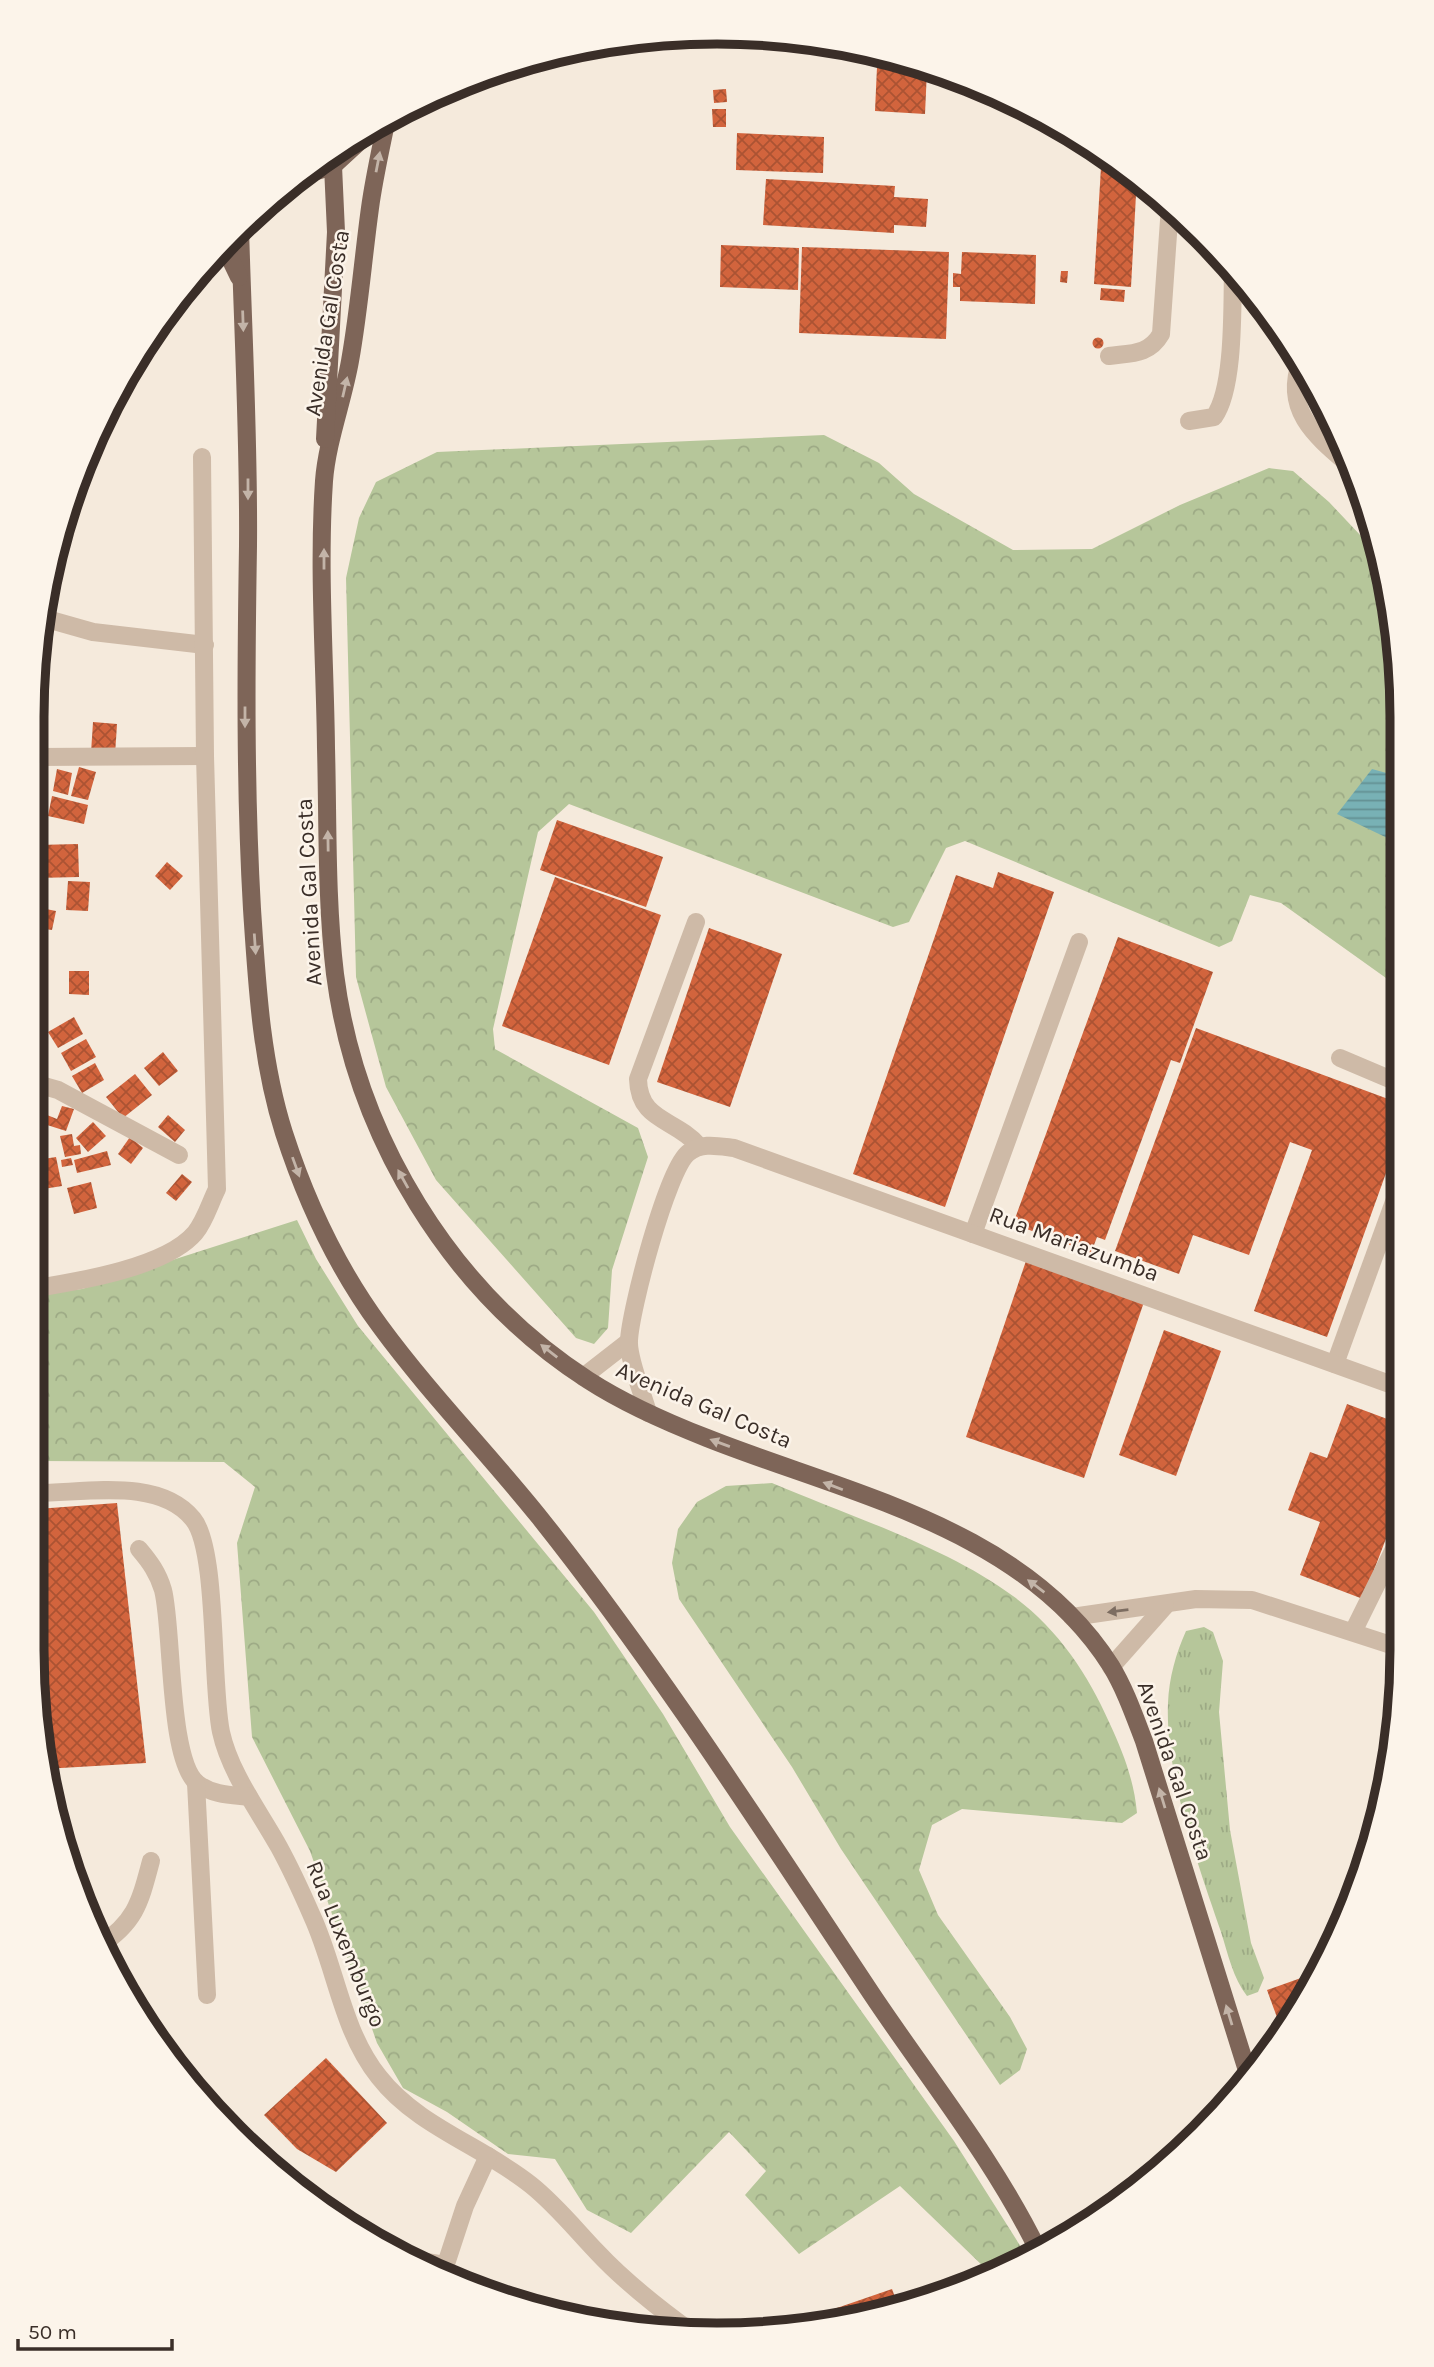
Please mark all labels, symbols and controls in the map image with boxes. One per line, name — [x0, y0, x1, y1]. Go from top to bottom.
one-way arrow — [373, 151, 384, 173]
street label: Avenida Gal Costa — [299, 228, 355, 418]
one-way arrow — [237, 310, 249, 332]
one-way arrow — [339, 376, 350, 398]
one-way arrow — [242, 479, 254, 501]
one-way arrow — [318, 548, 330, 570]
one-way arrow — [239, 706, 251, 728]
street label: Avenida Gal Costa — [291, 797, 327, 987]
one-way arrow — [323, 830, 334, 852]
one-way arrow — [250, 933, 261, 955]
one-way arrow — [291, 1156, 302, 1177]
one-way arrow — [397, 1169, 409, 1188]
street label: Rua Mariazumba — [985, 1201, 1163, 1287]
one-way arrow — [540, 1344, 558, 1358]
street label: Avenida Gal Costa — [612, 1356, 796, 1454]
one-way arrow — [710, 1437, 731, 1448]
one-way arrow — [823, 1480, 844, 1491]
one-way arrow — [1027, 1578, 1045, 1593]
one-way arrow — [1107, 1606, 1129, 1617]
street label: Avenida Gal Costa — [1132, 1678, 1218, 1864]
one-way arrow — [1156, 1787, 1166, 1808]
street label: Rua Luxemburgo — [300, 1857, 392, 2031]
one-way arrow — [1224, 2004, 1234, 2025]
scale bar — [18, 2308, 172, 2352]
text: 50 m — [28, 2320, 77, 2344]

